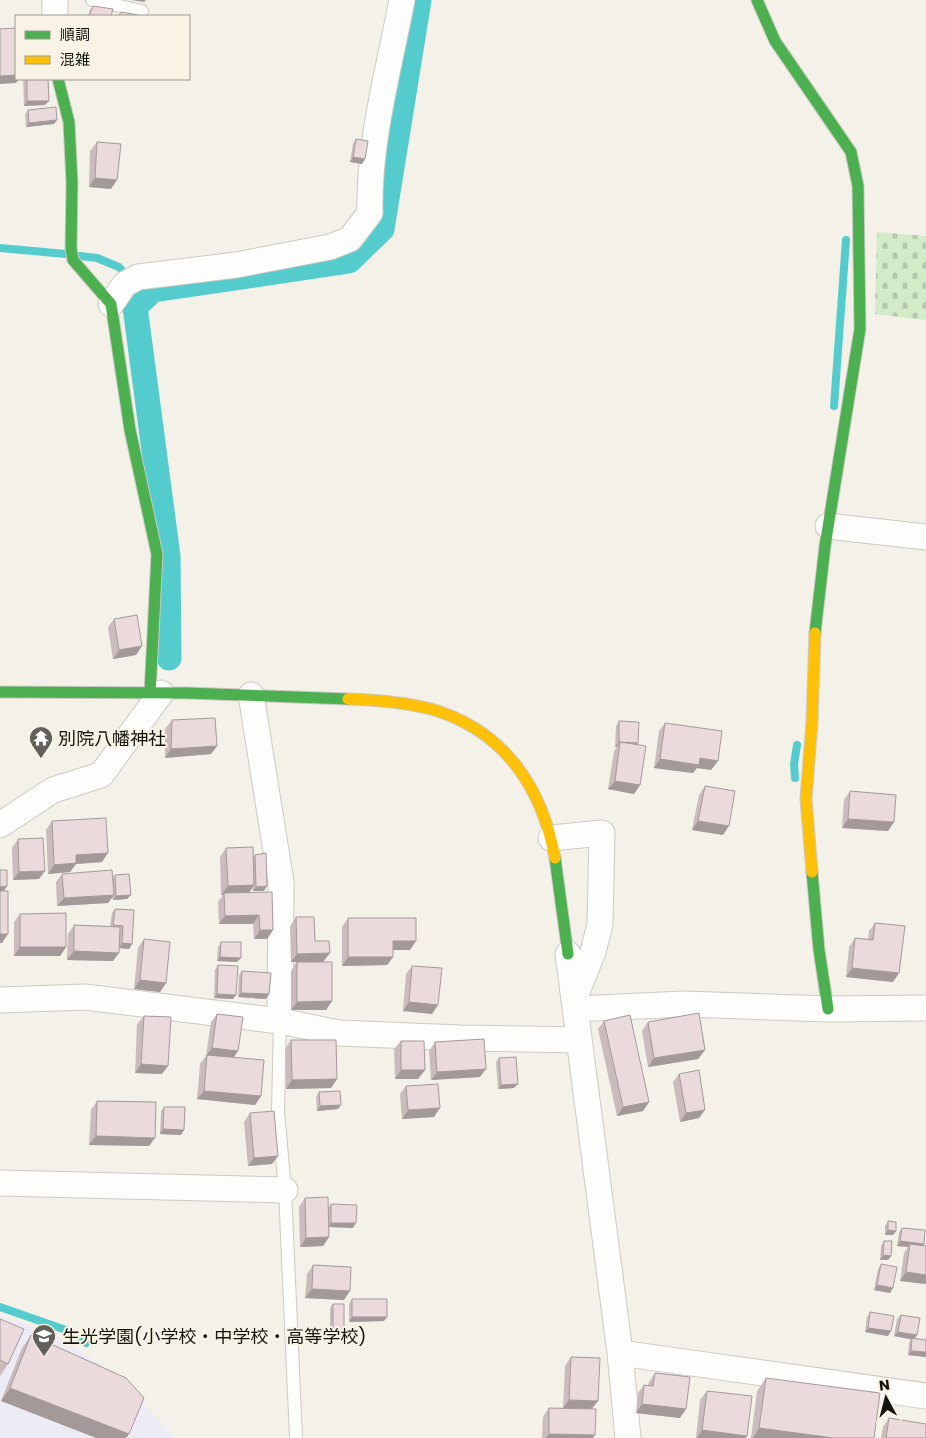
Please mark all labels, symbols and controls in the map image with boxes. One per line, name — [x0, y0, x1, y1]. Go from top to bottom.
legend — [15, 15, 190, 80]
text: 順調 — [60, 24, 90, 45]
text: 混雑 — [60, 49, 90, 70]
temple icon: 別院八幡神社 — [28, 725, 54, 759]
place label: 別院八幡神社 — [58, 726, 166, 751]
school or university icon: 生光学園(小学校・中学校・高等学校) — [31, 1323, 57, 1357]
place label: 生光学園(小学校・中学校・高等学校) — [62, 1324, 366, 1349]
north arrow — [861, 1373, 911, 1423]
text: N — [878, 1375, 891, 1396]

